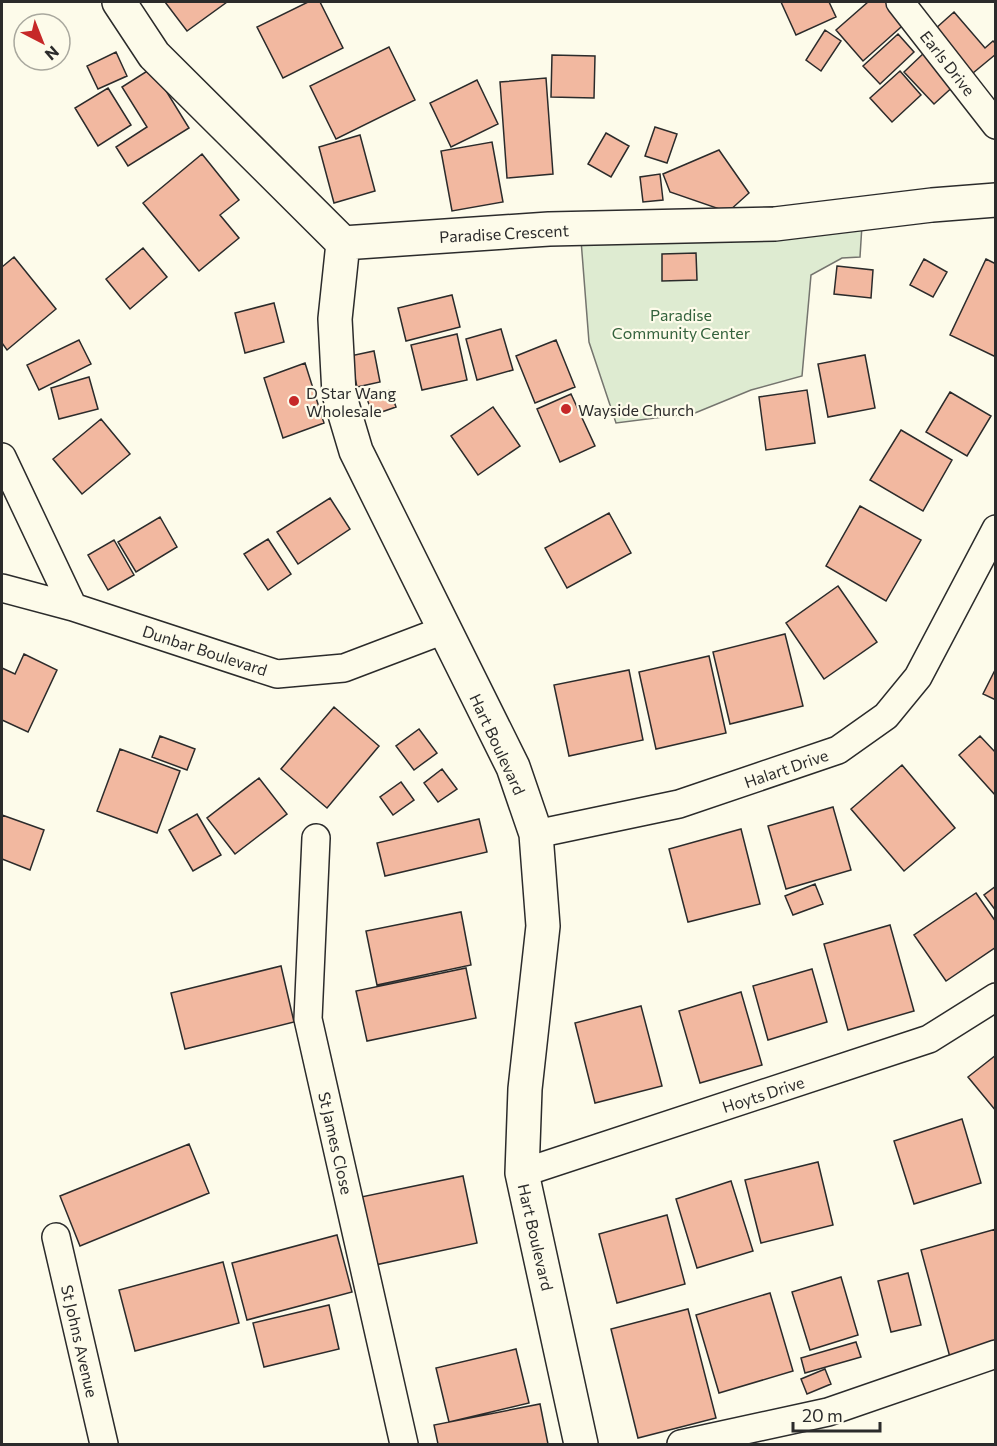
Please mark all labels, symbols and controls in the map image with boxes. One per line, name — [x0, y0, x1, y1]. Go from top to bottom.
north arrow — [12, 12, 72, 72]
street label: Earls Drive — [917, 27, 979, 99]
text: N — [42, 42, 63, 65]
street label: Paradise Crescent — [439, 220, 570, 246]
park label: Paradise Community Center — [612, 305, 751, 342]
place label: D Star Wang Wholesale — [306, 383, 396, 420]
marker: D Star Wang Wholesale — [287, 394, 301, 408]
place label: Wayside Church — [578, 400, 694, 419]
marker: Wayside Church — [559, 402, 573, 416]
street label: Dunbar Boulevard — [140, 621, 270, 679]
street label: Hart Boulevard — [466, 690, 530, 798]
street label: Halart Drive — [742, 745, 830, 791]
street label: Hoyts Drive — [720, 1072, 806, 1116]
street label: St James Close — [315, 1090, 357, 1196]
street label: Hart Boulevard — [514, 1182, 558, 1292]
street label: St Johns Avenue — [58, 1283, 102, 1399]
scale bar — [793, 1395, 880, 1433]
text: 20 m — [802, 1404, 843, 1426]

